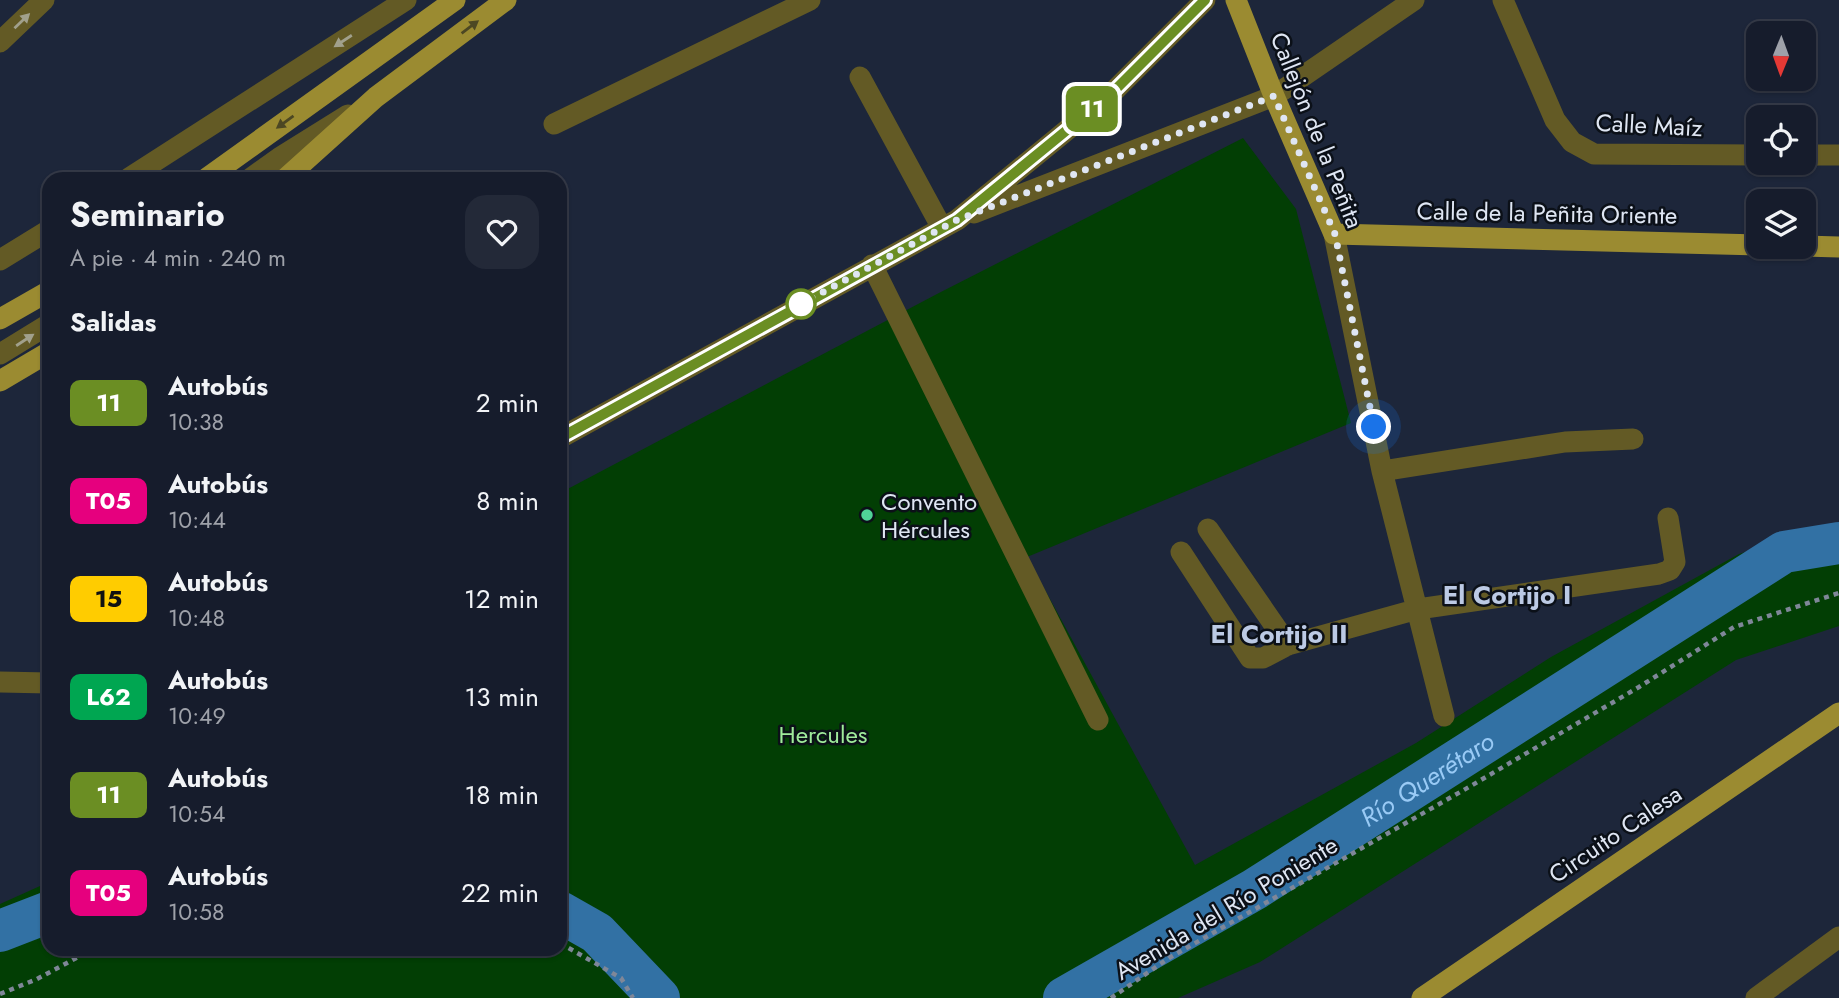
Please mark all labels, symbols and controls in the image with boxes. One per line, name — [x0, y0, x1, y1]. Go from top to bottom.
one-way arrow — [13, 13, 30, 29]
one-way arrow — [461, 21, 479, 35]
north arrow — [1746, 21, 1816, 91]
map controls — [1746, 21, 1816, 259]
street label: Callejón de la Peñita — [1262, 27, 1372, 233]
one-way arrow — [333, 34, 353, 47]
line badge: 11 — [1060, 86, 1124, 132]
text: 11 — [1080, 91, 1104, 126]
street label: Calle Maíz — [1595, 105, 1703, 145]
button: locate — [1746, 105, 1816, 175]
one-way arrow — [276, 115, 294, 129]
button: layers — [1746, 189, 1816, 259]
text: Seminario — [70, 191, 225, 238]
street label: Calle de la Peñita Oriente — [1416, 193, 1678, 233]
button: heart — [465, 195, 539, 269]
text: A pie · 4 min · 240 m — [70, 241, 286, 275]
unlabelled marker — [786, 289, 816, 319]
text: Salidas — [70, 303, 156, 341]
one-way arrow — [15, 333, 35, 346]
text: Autobús — [168, 367, 268, 405]
text: 2 min — [476, 384, 539, 422]
text: 11 — [96, 385, 121, 420]
text: 10:38 — [168, 405, 224, 439]
your location — [1356, 409, 1391, 444]
text: Autobús — [168, 465, 268, 503]
text: 8 min — [476, 482, 539, 520]
text: T05 — [86, 483, 131, 518]
place label: Convento Hércules — [881, 484, 977, 547]
text: 10:44 — [168, 503, 226, 537]
marker: Convento Hércules — [859, 507, 875, 523]
text: Autobús — [168, 563, 268, 601]
district label: El Cortijo I — [1443, 576, 1571, 614]
text: 12 min — [464, 580, 539, 618]
text: 15 — [95, 581, 122, 616]
text: 10:48 — [168, 601, 225, 635]
district label: El Cortijo II — [1210, 615, 1348, 653]
text: Autobús — [168, 661, 268, 699]
text: 13 min — [465, 678, 539, 716]
text: L62 — [86, 679, 131, 714]
text: 10:49 — [168, 699, 226, 733]
park label: Hercules — [778, 717, 868, 752]
water label: Río Querétaro — [1353, 722, 1502, 836]
text: Autobús — [168, 759, 268, 797]
text: 18 min — [465, 776, 539, 814]
street label: Circuito Calesa — [1541, 776, 1689, 892]
text: 11 — [96, 777, 121, 812]
text: 10:54 — [168, 797, 225, 831]
street label: Avenida del Río Poniente — [1108, 827, 1344, 989]
text: Autobús — [168, 857, 268, 895]
text: 22 min — [461, 874, 539, 912]
text: T05 — [86, 875, 131, 910]
text: 10:58 — [168, 895, 225, 929]

